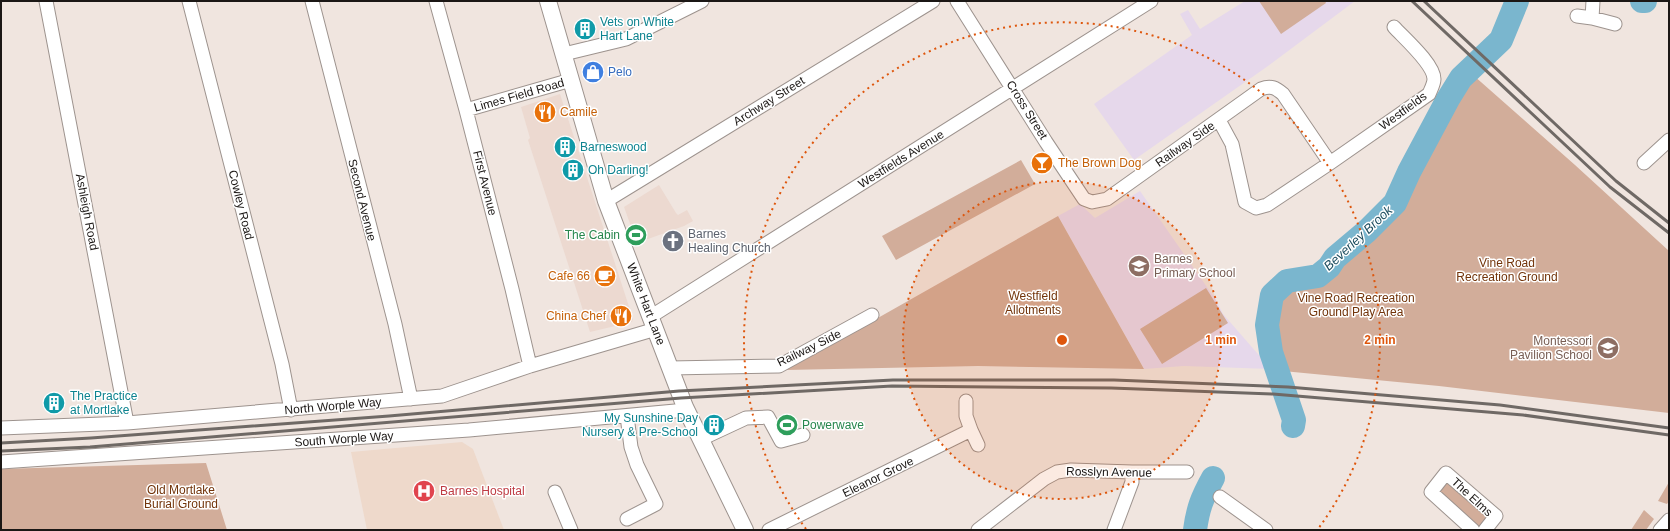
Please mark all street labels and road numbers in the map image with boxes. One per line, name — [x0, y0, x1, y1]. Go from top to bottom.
street label: Archway Street — [731, 73, 808, 128]
street label: Limes Field Road — [472, 75, 566, 115]
street label: Cross Street — [1003, 78, 1051, 143]
street label: Westfields — [1377, 89, 1429, 133]
street label: Railway Side — [1153, 118, 1218, 170]
street label: Westfields Avenue — [856, 127, 947, 191]
street label: First Avenue — [470, 149, 500, 217]
street label: Second Avenue — [345, 158, 379, 243]
street label: Cowley Road — [226, 169, 256, 241]
street label: Ashleigh Road — [73, 172, 101, 252]
street label: White Hart Lane — [624, 261, 668, 347]
street label: Railway Side — [775, 326, 844, 369]
street label: North Worple Way — [284, 395, 382, 417]
street label: South Worple Way — [294, 429, 394, 449]
street label: Eleanor Grove — [840, 454, 916, 500]
street label: Rosslyn Avenue — [1066, 464, 1152, 480]
street label: The Elms — [1449, 475, 1495, 519]

